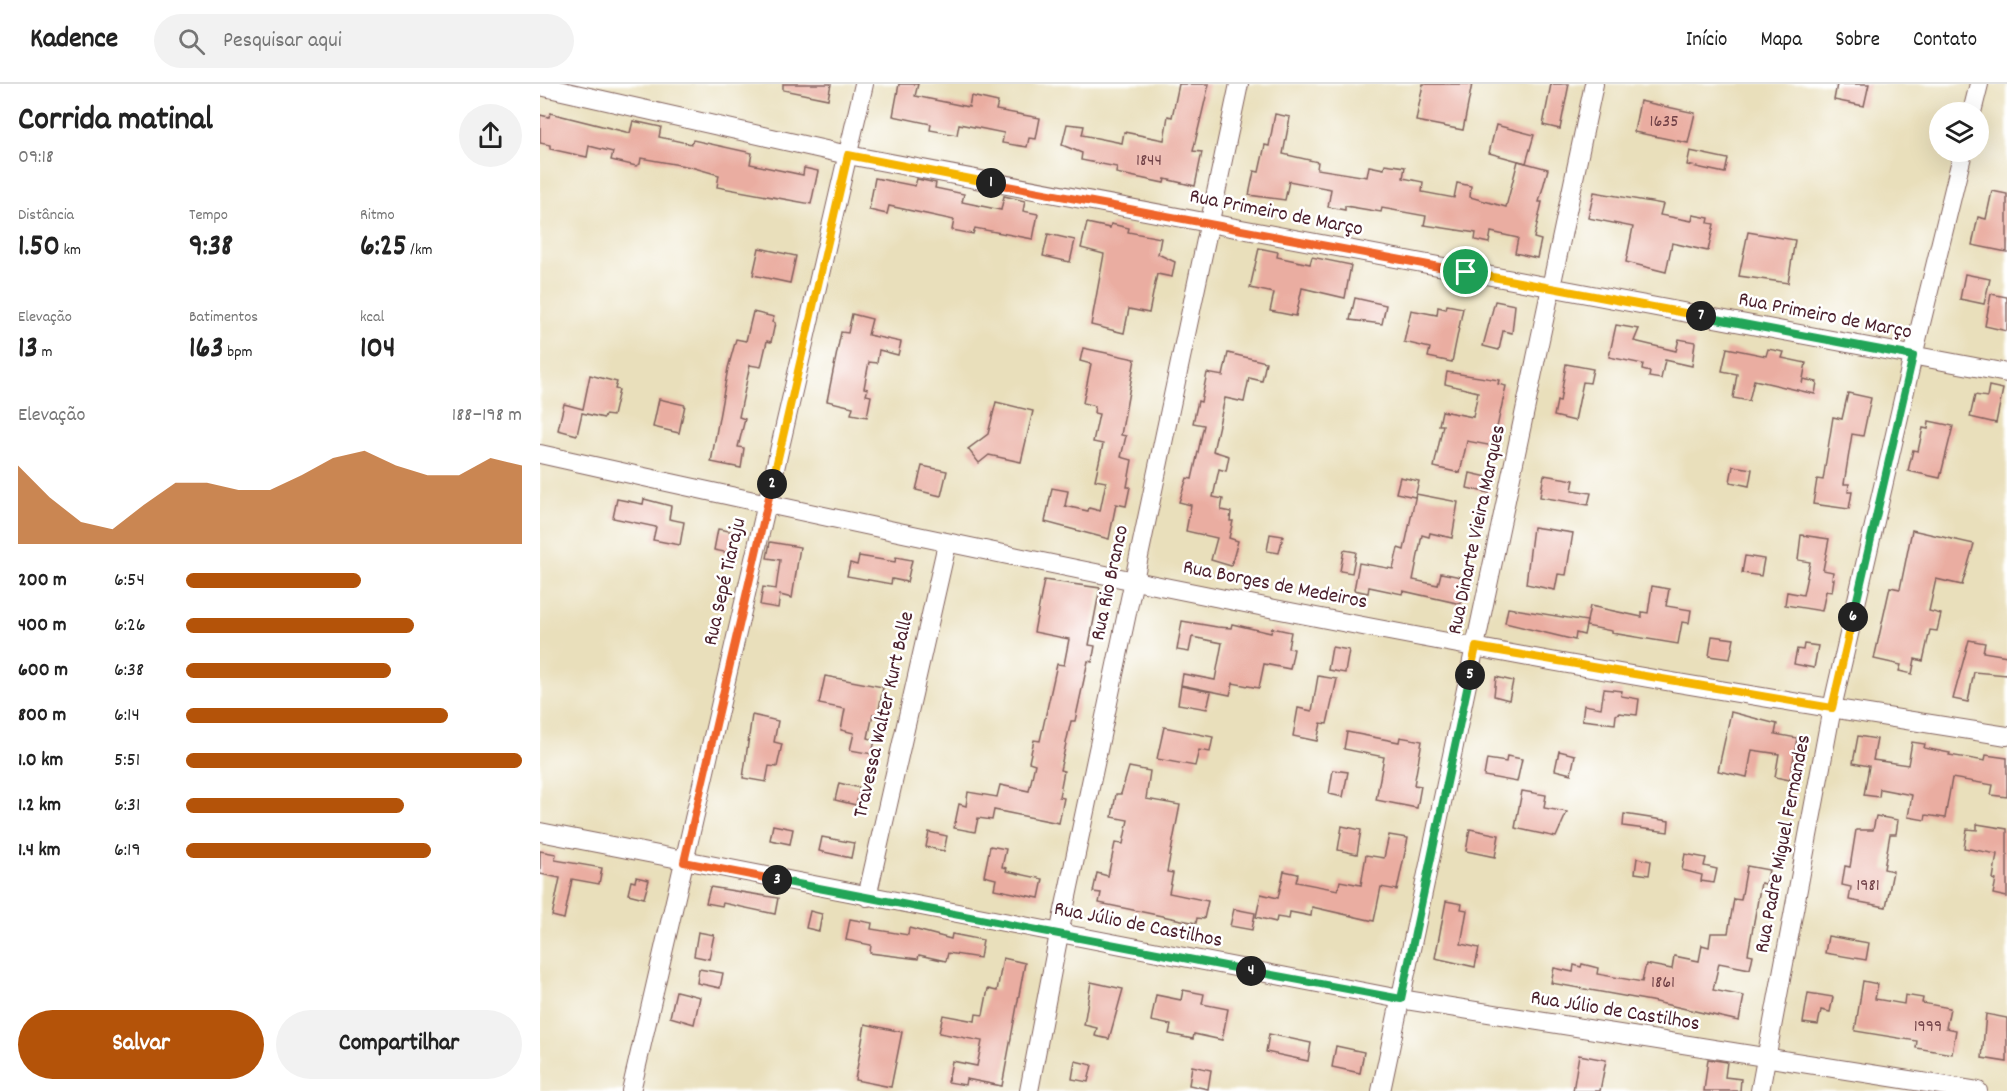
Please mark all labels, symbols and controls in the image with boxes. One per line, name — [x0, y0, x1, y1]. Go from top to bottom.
search box — [154, 14, 574, 68]
text: Kadence — [30, 21, 118, 61]
icon: search — [175, 25, 208, 58]
text: Pesquisar aqui — [223, 26, 342, 57]
text: Início — [1686, 26, 1727, 56]
text: Mapa — [1760, 26, 1802, 56]
text: Sobre — [1835, 26, 1880, 56]
text: Contato — [1913, 26, 1977, 56]
text: Corrida matinal — [18, 98, 213, 145]
map controls — [1929, 102, 1989, 162]
button: layers — [1929, 102, 1989, 162]
button: share — [459, 104, 522, 167]
house number: 1635 — [1649, 110, 1679, 135]
text: 09:18 — [18, 144, 54, 172]
house number: 1844 — [1136, 149, 1162, 174]
pin: 1 — [976, 168, 1006, 198]
text: 1 — [989, 171, 993, 194]
street label: Rua Primeiro de Março — [1187, 182, 1365, 246]
text: Distância — [18, 204, 74, 227]
text: Tempo — [189, 204, 228, 227]
text: Ritmo — [360, 204, 395, 227]
text: 1.50 — [18, 227, 60, 270]
text: 9:38 — [189, 227, 233, 270]
text: 6:25 — [360, 227, 407, 270]
text: km — [60, 239, 81, 262]
text: /km — [407, 239, 432, 262]
pin — [1440, 246, 1491, 297]
icon: arrive — [1449, 255, 1482, 288]
street label: Rua Primeiro de Março — [1736, 285, 1914, 349]
pin: 7 — [1686, 301, 1716, 331]
text: 7 — [1698, 304, 1704, 327]
text: Elevação — [18, 306, 72, 329]
text: Batimentos — [189, 306, 258, 329]
text: kcal — [360, 306, 384, 329]
text: 13 — [18, 329, 38, 372]
text: 163 — [189, 329, 224, 372]
text: 104 — [360, 329, 395, 372]
text: m — [38, 341, 53, 364]
text: bpm — [224, 341, 253, 364]
text: Elevação — [18, 402, 85, 430]
text: 188–198 m — [452, 402, 522, 430]
street label: Rua Dinarte Vieira Marques — [1441, 422, 1515, 638]
pin: 2 — [757, 469, 787, 499]
text: 2 — [769, 472, 776, 495]
street label: Rua Sepé Tiaraju — [697, 515, 755, 649]
street label: Rua Rio Branco — [1084, 523, 1138, 643]
street label: Rua Borges de Medeiros — [1180, 553, 1370, 619]
text: 200 m — [18, 567, 67, 595]
text: 6:54 — [114, 567, 145, 595]
pin: 6 — [1838, 602, 1868, 632]
text: 6 — [1849, 605, 1857, 628]
street label: Travessa Walter Kurt Balle — [847, 609, 923, 821]
text: 400 m — [18, 612, 66, 640]
text: 6:26 — [114, 612, 146, 640]
text: 600 m — [18, 657, 68, 685]
text: 6:38 — [114, 657, 144, 685]
pin: 5 — [1455, 660, 1485, 690]
text: 5 — [1466, 663, 1474, 686]
text: 800 m — [18, 702, 66, 730]
text: 6:14 — [114, 702, 140, 730]
street label: Rua Padre Miguel Fernandes — [1748, 732, 1820, 956]
text: 1.0 km — [18, 747, 63, 775]
text: 5:51 — [114, 747, 140, 775]
text: 1.2 km — [18, 792, 61, 820]
text: 6:31 — [114, 792, 140, 820]
text: 1.4 km — [18, 837, 61, 865]
text: 6:19 — [114, 837, 141, 865]
pin: 3 — [762, 865, 792, 895]
text: 3 — [773, 868, 781, 891]
house number: 1981 — [1856, 874, 1880, 899]
street label: Rua Júlio de Castilhos — [1051, 895, 1225, 957]
pin: 4 — [1236, 956, 1266, 986]
text: 4 — [1248, 959, 1254, 982]
house number: 1861 — [1651, 971, 1675, 996]
street label: Rua Júlio de Castilhos — [1528, 984, 1702, 1040]
button: Salvar — [18, 1010, 264, 1079]
button: Compartilhar — [276, 1010, 522, 1079]
house number: 1999 — [1914, 1015, 1942, 1040]

